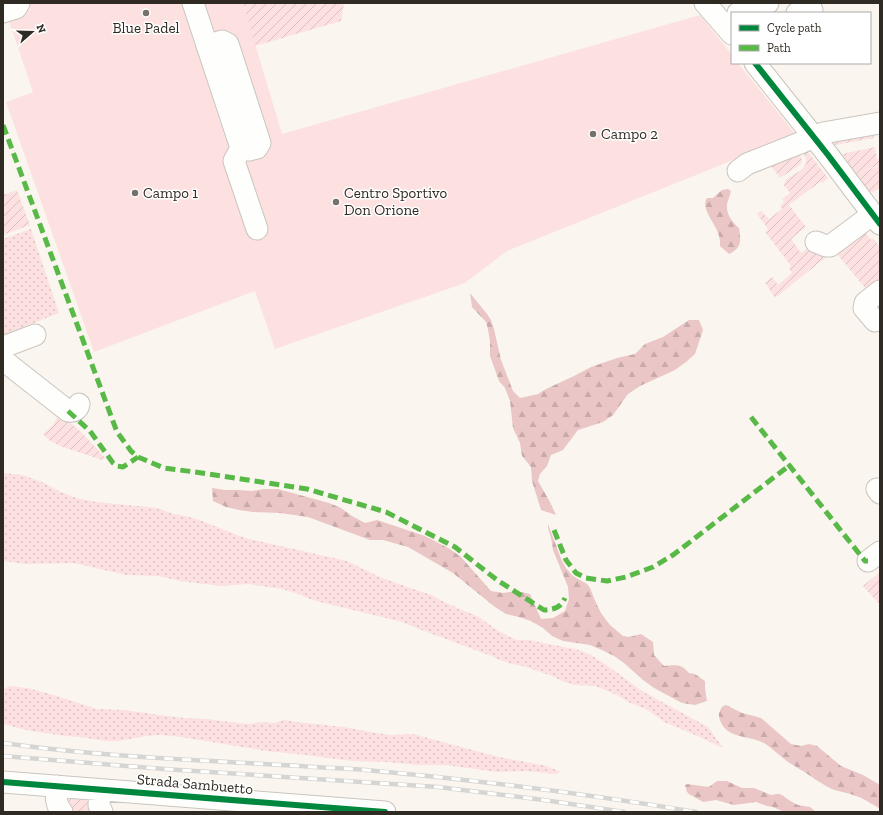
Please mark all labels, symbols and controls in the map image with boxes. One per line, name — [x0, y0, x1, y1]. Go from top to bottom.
marker: Blue Padel — [141, 8, 151, 18]
north arrow — [12, 12, 52, 52]
legend — [731, 12, 871, 64]
place label: Blue Padel — [113, 19, 179, 37]
text: Cycle path — [767, 21, 822, 35]
text: N — [33, 23, 49, 35]
text: Path — [767, 41, 791, 55]
place label: Campo 2 — [601, 125, 658, 143]
marker: Campo 2 — [588, 129, 598, 139]
place label: Campo 1 — [143, 184, 198, 202]
place label: Centro Sportivo Don Orione — [344, 184, 447, 219]
marker: Campo 1 — [130, 188, 140, 198]
marker: Centro Sportivo Don Orione — [331, 197, 341, 207]
street label: Strada Sambuetto — [136, 770, 254, 798]

